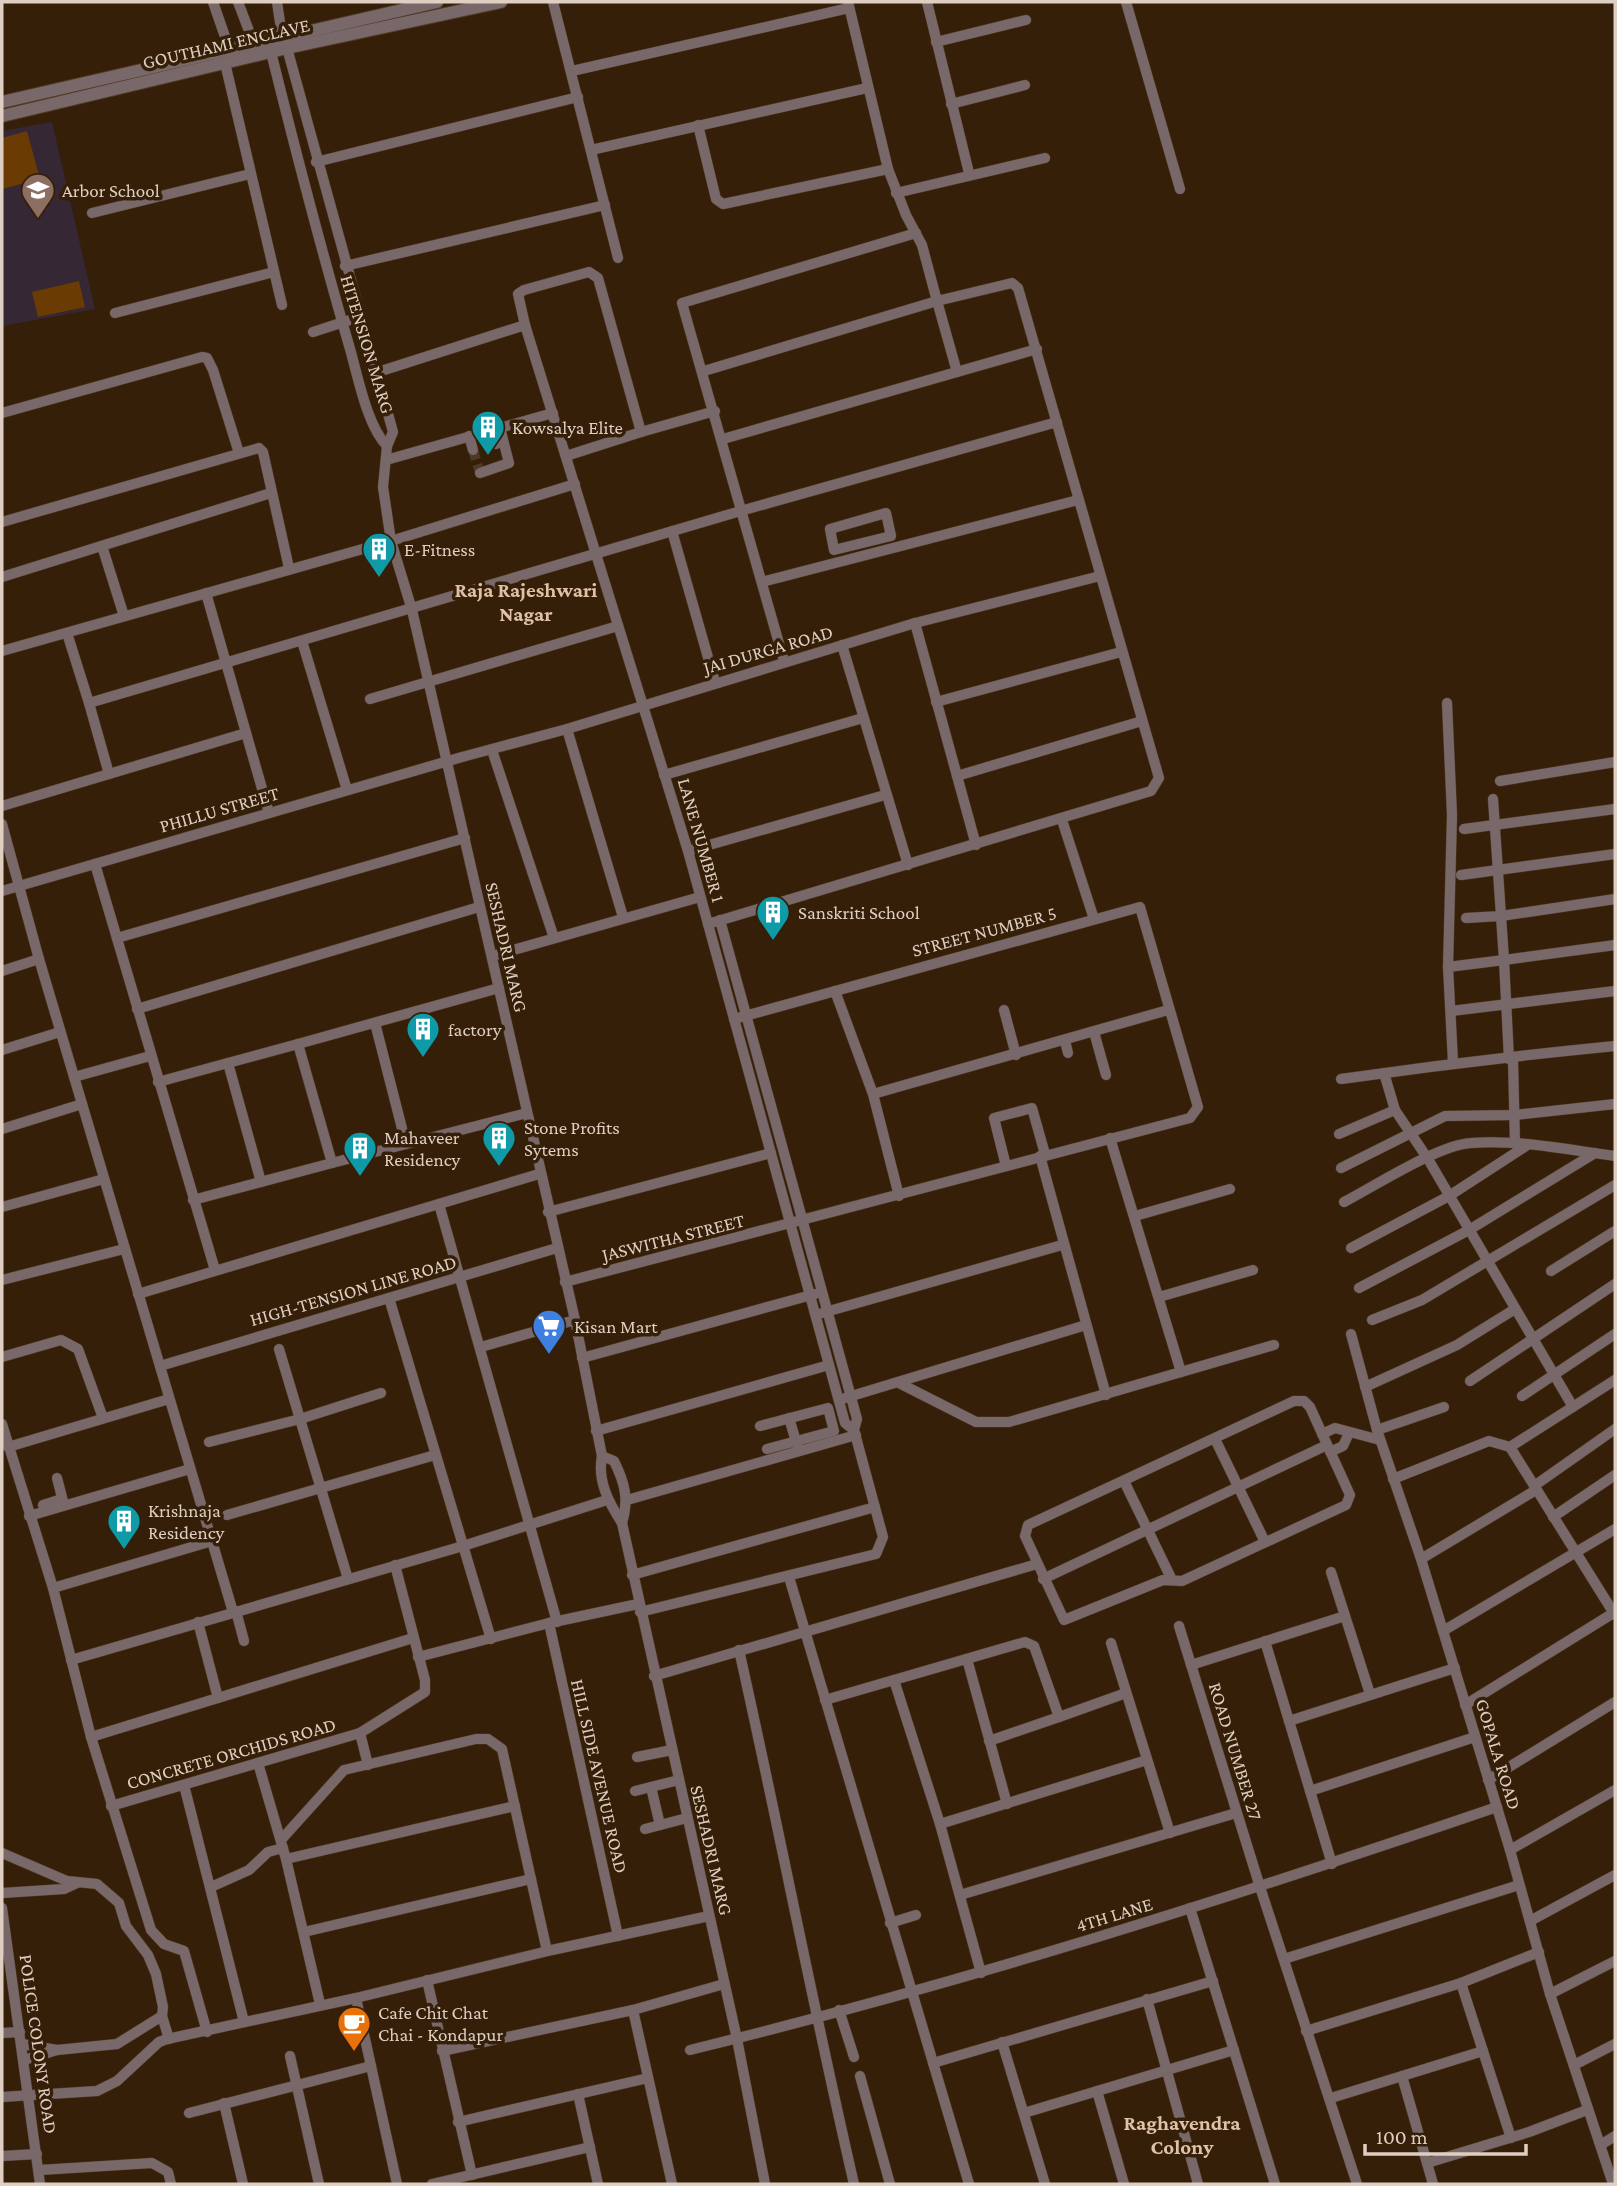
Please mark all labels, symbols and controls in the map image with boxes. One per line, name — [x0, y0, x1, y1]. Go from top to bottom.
street label: GOUTHAMI ENCLAVE — [140, 14, 312, 73]
school or university icon: Arbor School — [19, 171, 57, 220]
place label: Arbor School — [62, 180, 160, 201]
street label: HITENSION MARG — [336, 272, 399, 416]
building icon: Kowsalya Elite — [469, 408, 507, 457]
place label: Kowsalya Elite — [512, 417, 623, 438]
building icon: E-Fitness — [360, 530, 398, 579]
place label: E-Fitness — [404, 539, 475, 560]
district label: Raja Rajeshwari Nagar — [455, 578, 597, 626]
street label: JAI DURGA ROAD — [699, 621, 835, 679]
street label: LANE NUMBER 1 — [674, 776, 729, 905]
street label: PHILLU STREET — [157, 782, 282, 837]
street label: SESHADRI MARG — [481, 880, 532, 1014]
building icon: Sanskriti School — [754, 893, 792, 942]
place label: Sanskriti School — [798, 902, 920, 923]
street label: STREET NUMBER 5 — [910, 902, 1059, 961]
building icon: factory — [404, 1010, 442, 1059]
place label: factory — [448, 1019, 502, 1040]
place label: Stone Profits Sytems — [524, 1117, 620, 1160]
building icon: Stone Profits Sytems — [480, 1119, 518, 1168]
place label: Mahaveer Residency — [384, 1127, 461, 1170]
building icon: Mahaveer Residency — [341, 1129, 379, 1178]
street label: JASWITHA STREET — [598, 1209, 747, 1266]
street label: HIGH-TENSION LINE ROAD — [247, 1251, 459, 1330]
supermarket icon: Kisan Mart — [530, 1307, 568, 1356]
place label: Kisan Mart — [574, 1316, 658, 1337]
place label: Krishnaja Residency — [148, 1500, 225, 1543]
building icon: Krishnaja Residency — [105, 1502, 143, 1551]
street label: HILL SIDE AVENUE ROAD — [567, 1677, 632, 1875]
street label: ROAD NUMBER 27 — [1205, 1680, 1267, 1823]
street label: GOPALA ROAD — [1472, 1696, 1525, 1812]
street label: CONCRETE ORCHIDS ROAD — [124, 1714, 338, 1793]
street label: SESHADRI MARG — [686, 1783, 737, 1917]
street label: 4TH LANE — [1073, 1893, 1155, 1936]
street label: POLICE COLONY ROAD — [16, 1953, 61, 2135]
place label: Cafe Chit Chat Chai - Kondapur — [378, 2002, 503, 2045]
cafe icon: Cafe Chit Chat Chai - Kondapur — [335, 2004, 373, 2053]
district label: Raghavendra Colony — [1123, 2111, 1241, 2159]
scale bar — [1365, 2112, 1526, 2156]
text: 100 m — [1376, 2125, 1428, 2149]

